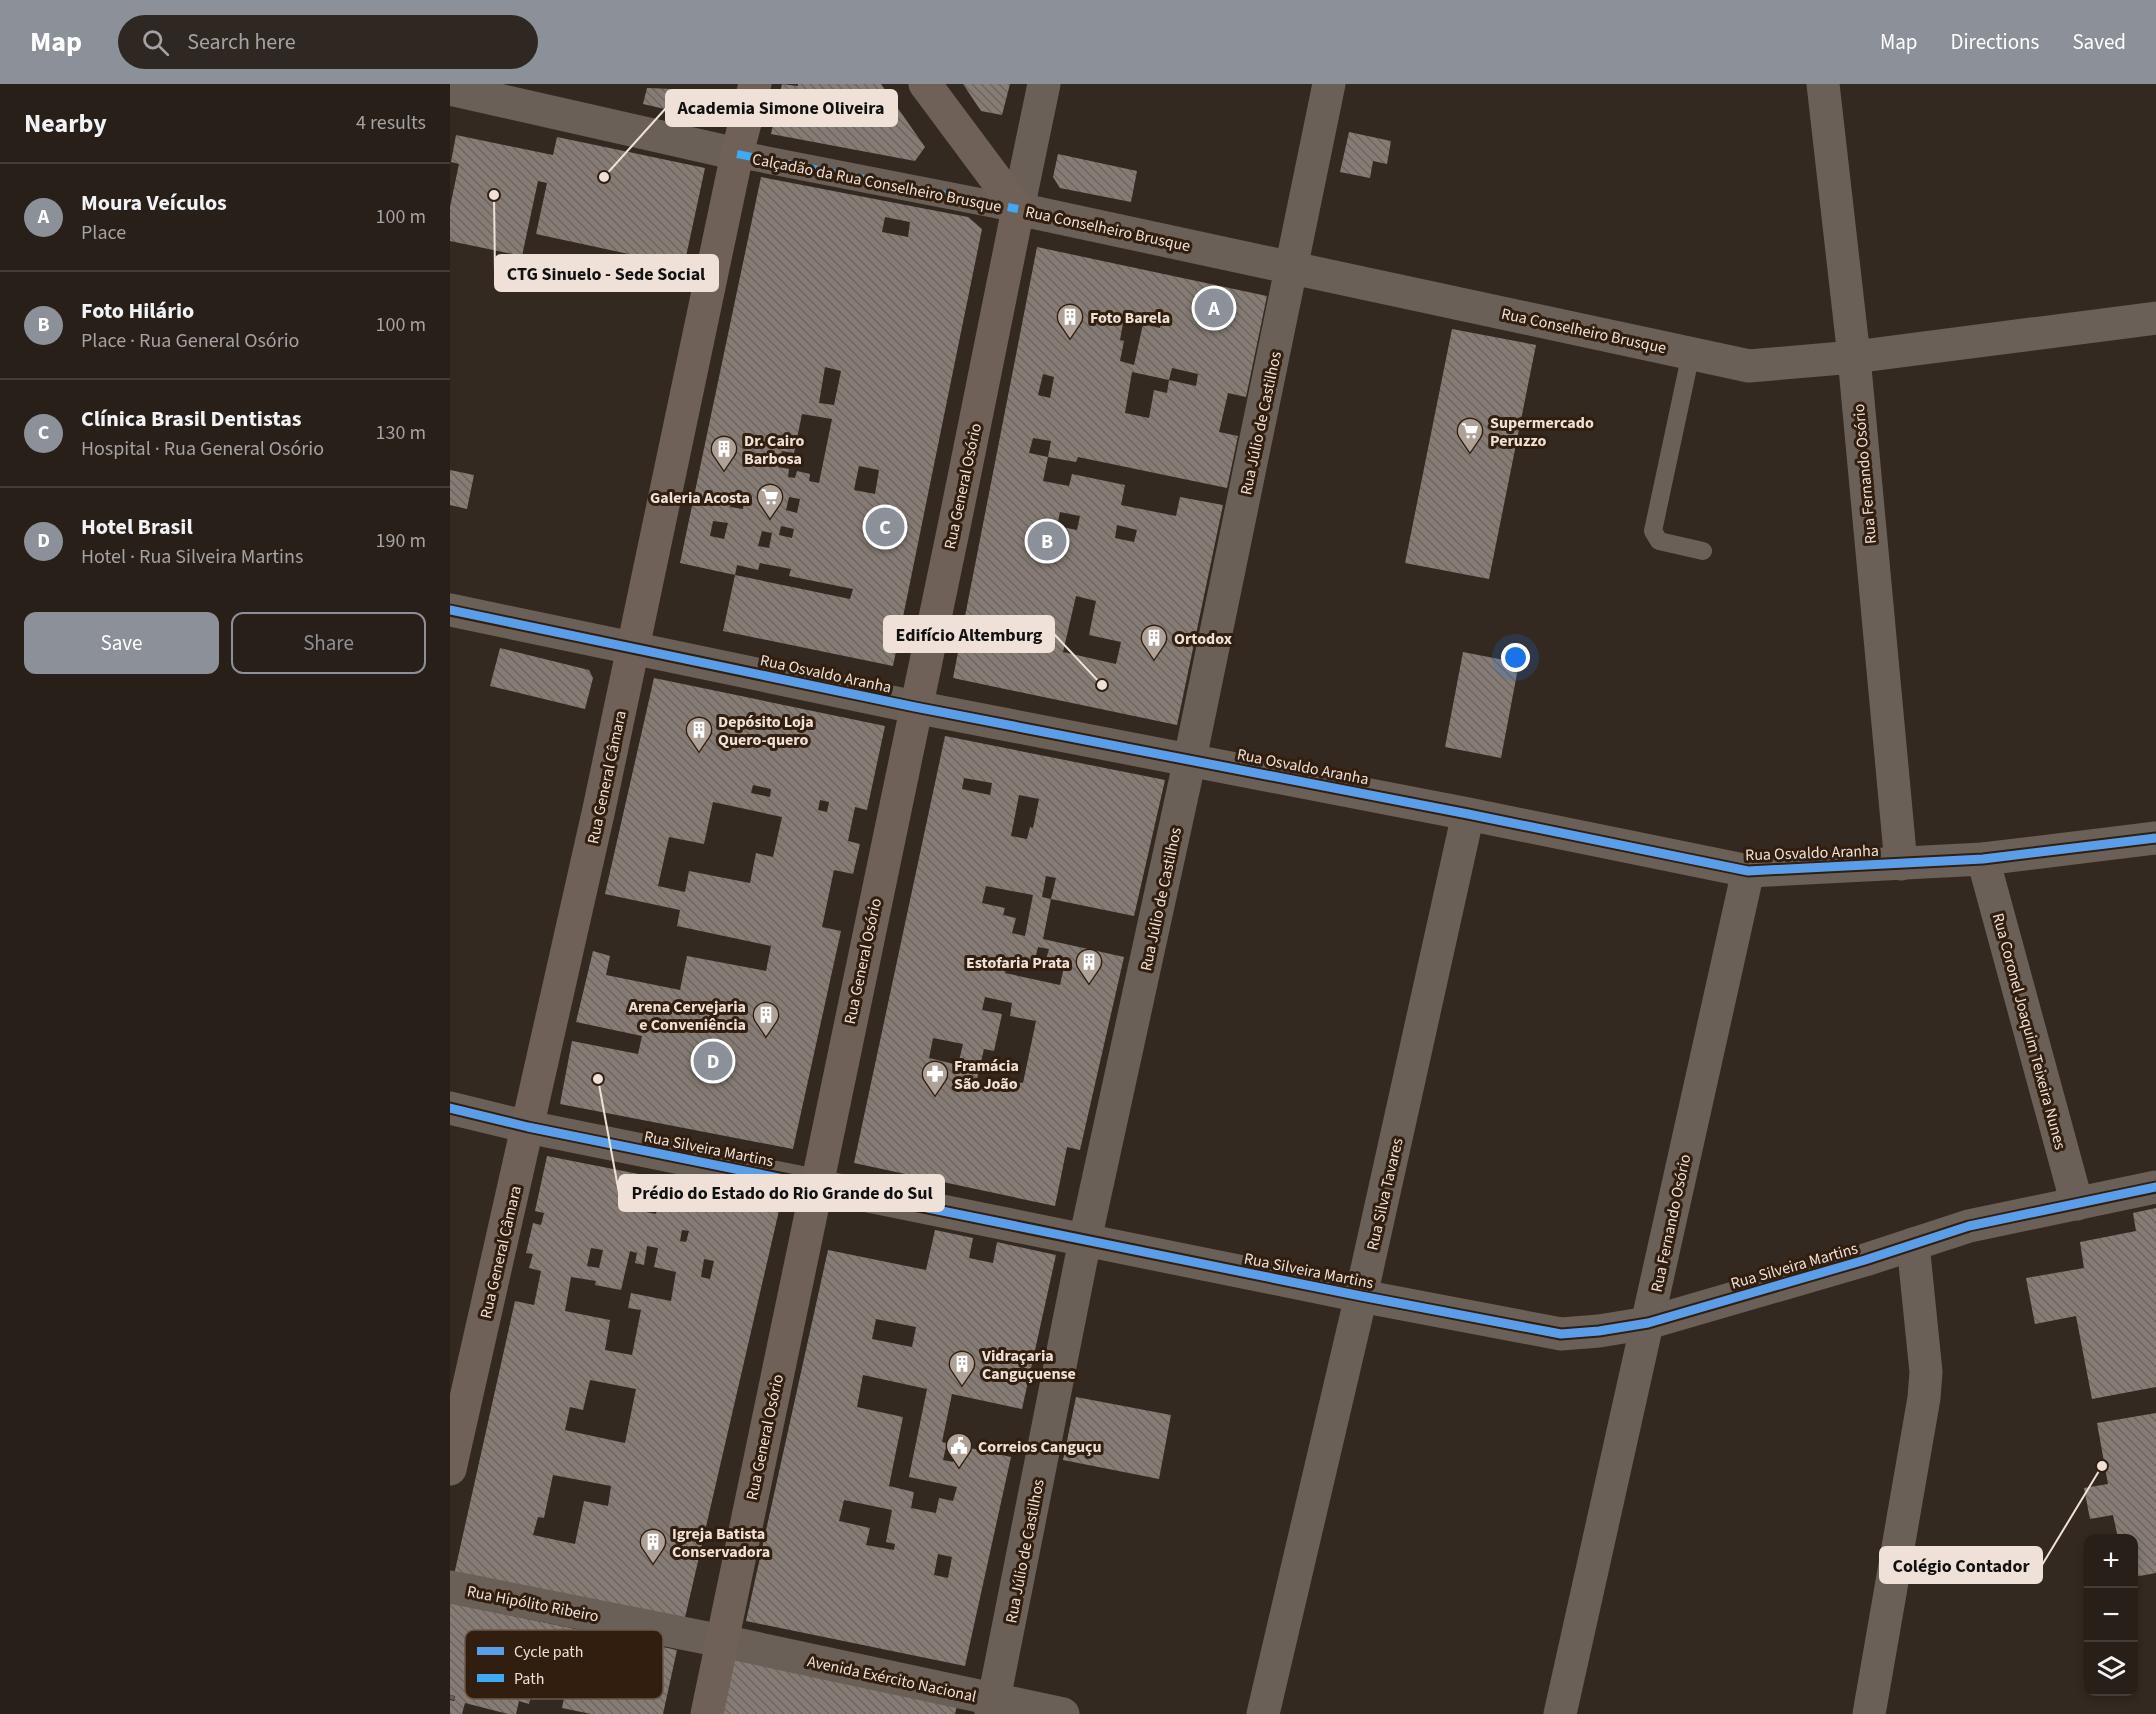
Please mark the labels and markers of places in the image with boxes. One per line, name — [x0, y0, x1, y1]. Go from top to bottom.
callout: Academia Simone Oliveira — [666, 90, 897, 126]
callout: CTG Sinuelo - Sede Social — [495, 255, 718, 291]
pin: A — [1194, 286, 1233, 330]
building icon: Foto Barela — [1055, 302, 1085, 340]
place label: Foto Barela — [1090, 307, 1170, 329]
place label: Supermercado Peruzzo — [1490, 412, 1594, 452]
supermarket icon: Supermercado Peruzzo — [1455, 416, 1485, 454]
place label: Dr. Cairo Barbosa — [744, 430, 804, 470]
building icon: Dr. Cairo Barbosa — [709, 434, 739, 472]
supermarket icon: Galeria Acosta — [755, 482, 785, 520]
place label: Galeria Acosta — [650, 487, 750, 509]
pin: C — [866, 504, 904, 550]
pin: B — [1028, 518, 1066, 564]
callout: Edifício Altemburg — [884, 616, 1054, 652]
building icon: Ortodox — [1139, 623, 1169, 661]
place label: Ortodox — [1174, 628, 1232, 650]
place label: Depósito Loja Quero-quero — [718, 711, 814, 751]
building icon: Depósito Loja Quero-quero — [684, 715, 714, 753]
building icon: Estofaria Prata — [1074, 947, 1104, 985]
place label: Estofaria Prata — [966, 952, 1070, 974]
place label: Arena Cervejaria e Conveniência — [628, 996, 746, 1036]
building icon: Arena Cervejaria e Conveniência — [751, 1000, 781, 1038]
pin: D — [694, 1038, 732, 1084]
place label: Framácia São João — [954, 1055, 1019, 1095]
pharmacy icon: Framácia São João — [920, 1059, 950, 1097]
callout: Prédio do Estado do Rio Grande do Sul — [619, 1175, 944, 1211]
place label: Vidraçaria Canguçuense — [981, 1345, 1076, 1385]
building icon: Vidraçaria Canguçuense — [947, 1349, 977, 1387]
public building icon: Correios Canguçu — [944, 1431, 974, 1469]
place label: Correios Canguçu — [978, 1436, 1102, 1458]
place label: Igreja Batista Conservadora — [672, 1523, 770, 1563]
building icon: Igreja Batista Conservadora — [638, 1527, 668, 1565]
callout: Colégio Contador — [1880, 1547, 2042, 1583]

